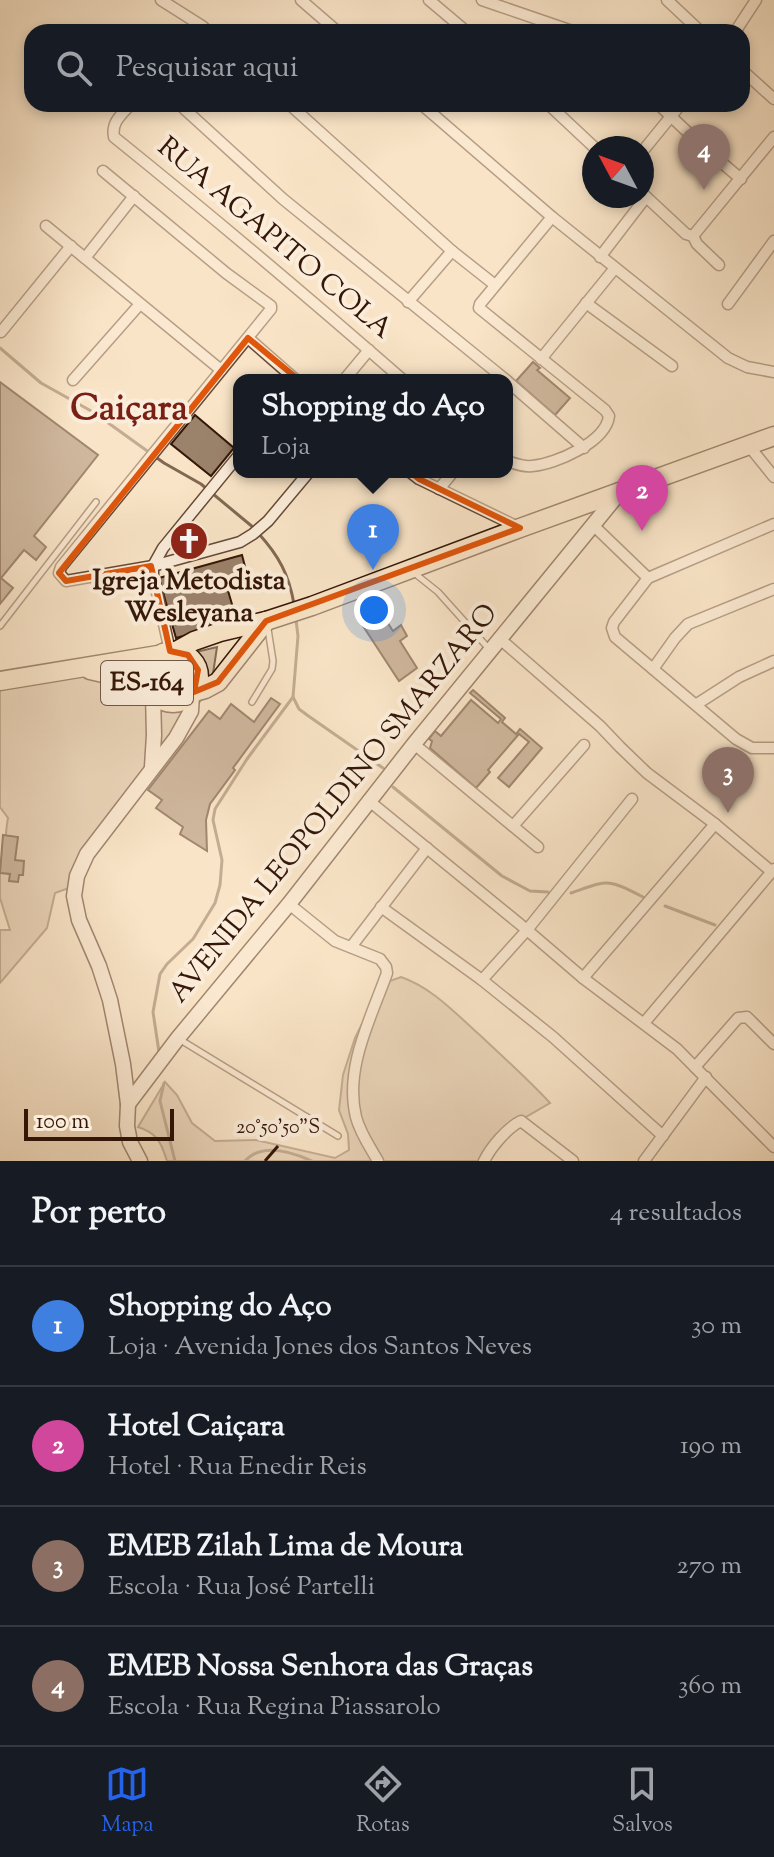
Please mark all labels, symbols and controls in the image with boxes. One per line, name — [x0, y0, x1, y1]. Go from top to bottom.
search box — [24, 24, 750, 112]
icon: search — [52, 46, 96, 90]
text: Pesquisar aqui — [116, 47, 298, 90]
pin: 4 — [678, 124, 730, 190]
street label: RUA AGAPITO COLA — [148, 129, 400, 350]
north arrow — [582, 136, 654, 208]
popup — [233, 374, 513, 478]
district label: Caiçara — [70, 384, 188, 436]
text: Shopping do Aço — [261, 386, 485, 429]
text: Loja — [261, 429, 310, 466]
pin: 2 — [616, 465, 668, 531]
pin: 1 — [347, 504, 399, 570]
church icon: Igreja Metodista Wesleyana — [168, 520, 210, 562]
place label: Igreja Metodista Wesleyana — [92, 562, 286, 634]
your location — [354, 590, 394, 630]
street label: AVENIDA LEOPOLDINO SMARZARO — [160, 596, 508, 1012]
road number: ES-164 — [101, 661, 193, 705]
pin: 3 — [702, 747, 754, 813]
scale bar — [24, 1105, 174, 1141]
text: 100 m — [36, 1107, 89, 1139]
text: 20°50'50"S — [236, 1114, 320, 1143]
text: Por perto — [32, 1189, 166, 1238]
text: 4 resultados — [610, 1195, 742, 1232]
text: Shopping do Aço — [108, 1286, 332, 1329]
text: 1 — [54, 1308, 62, 1345]
text: 30 m — [691, 1308, 742, 1345]
text: Loja · Avenida Jones dos Santos Neves — [108, 1329, 532, 1366]
text: Hotel Caiçara — [108, 1406, 285, 1449]
text: 2 — [52, 1428, 64, 1465]
text: 190 m — [680, 1428, 742, 1465]
text: Hotel · Rua Enedir Reis — [108, 1449, 367, 1486]
text: EMEB Zilah Lima de Moura — [108, 1526, 463, 1569]
text: 3 — [53, 1548, 63, 1585]
text: 270 m — [677, 1548, 742, 1585]
text: Escola · Rua José Partelli — [108, 1569, 375, 1606]
text: EMEB Nossa Senhora das Graças — [108, 1646, 533, 1689]
text: 4 — [51, 1668, 65, 1705]
text: 360 m — [678, 1668, 742, 1705]
text: Escola · Rua Regina Piassarolo — [108, 1689, 441, 1726]
tab: Mapa — [101, 1762, 154, 1842]
tab: Rotas — [356, 1762, 410, 1842]
tab: Salvos — [612, 1762, 673, 1842]

